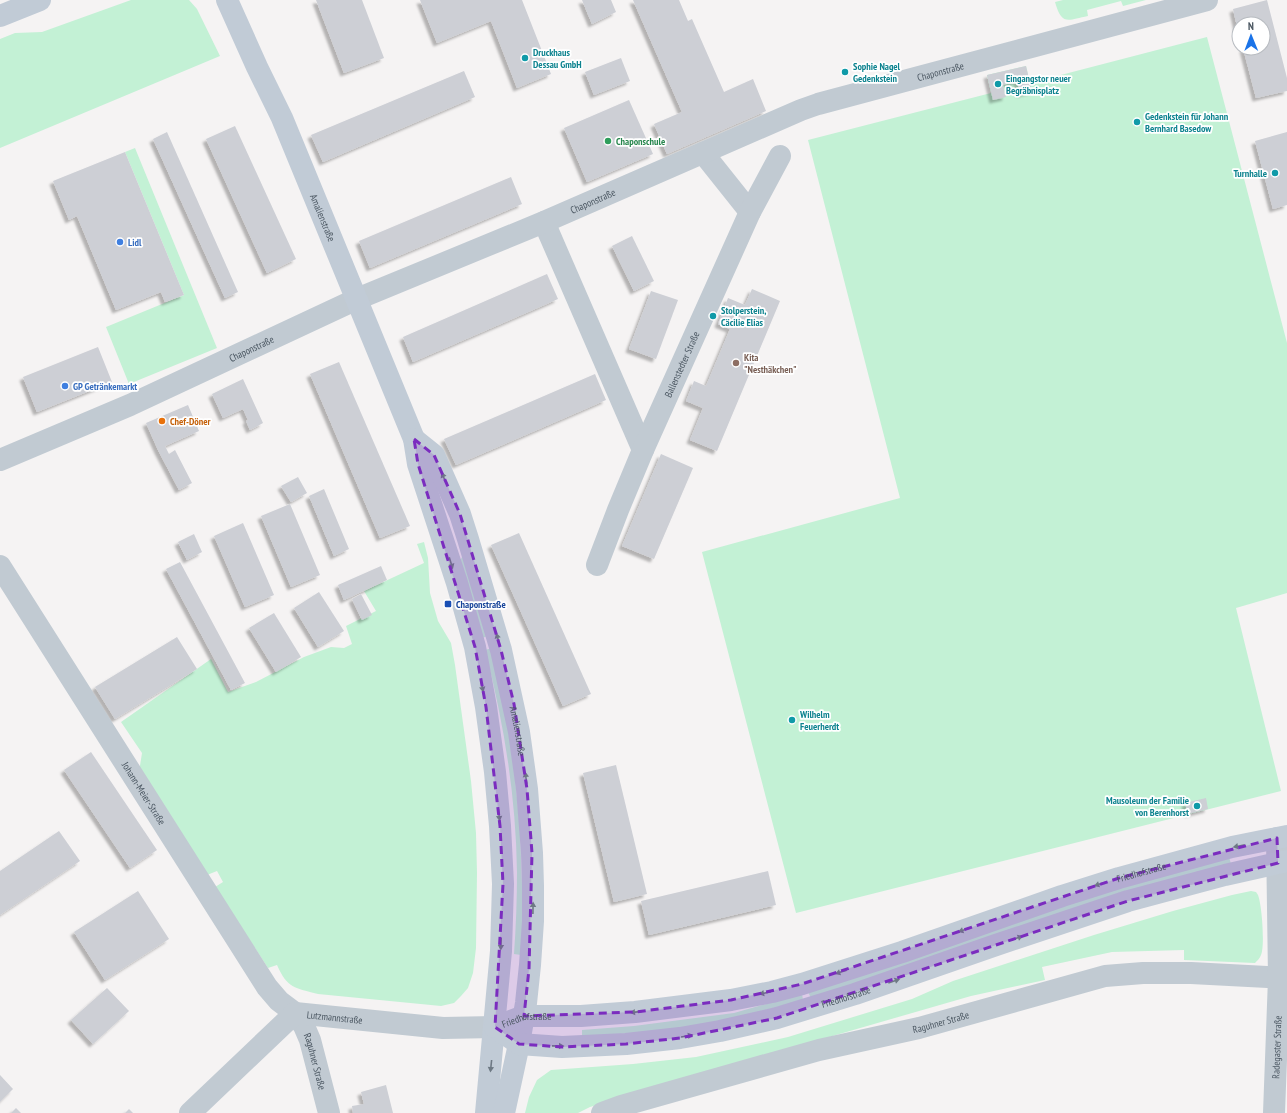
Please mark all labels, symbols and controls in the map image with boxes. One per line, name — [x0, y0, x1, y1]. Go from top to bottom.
north arrow — [1231, 16, 1271, 56]
text: N — [1248, 19, 1254, 33]
place label: Druckhaus Dessau GmbH — [533, 46, 582, 71]
marker: Druckhaus Dessau GmbH — [520, 53, 530, 63]
street label: Chaponstraße — [916, 59, 965, 84]
place label: Sophie Nagel Gedenkstein — [853, 60, 901, 85]
marker: Sophie Nagel Gedenkstein — [840, 67, 850, 77]
place label: Eingangstor neuer Begräbnisplatz — [1006, 72, 1071, 97]
marker: Eingangstor neuer Begräbnisplatz — [993, 79, 1003, 89]
place label: Gedenkstein für Johann Bernhard Basedow — [1145, 110, 1229, 135]
marker: Gedenkstein für Johann Bernhard Basedow — [1132, 117, 1142, 127]
place label: Chaponschule — [616, 135, 665, 148]
marker: Chaponschule — [603, 136, 613, 146]
place label: Turnhalle — [1233, 167, 1267, 180]
marker: Turnhalle — [1270, 168, 1280, 178]
street label: Chaponstraße — [568, 185, 617, 216]
street label: Amalienstraße — [307, 192, 339, 243]
place label: Lidl — [128, 236, 142, 249]
marker: Lidl — [115, 237, 125, 247]
place label: Stolperstein, Cäcilie Elias — [721, 304, 766, 329]
marker: Stolperstein, Cäcilie Elias — [708, 311, 718, 321]
street label: Ballenstedter Straße — [661, 329, 702, 399]
street label: Chaponstraße — [227, 332, 276, 364]
place label: Kita "Nesthäkchen" — [744, 351, 797, 376]
marker: Kita "Nesthäkchen" — [731, 358, 741, 368]
place label: GP Getränkemarkt — [73, 380, 137, 393]
marker: GP Getränkemarkt — [60, 381, 70, 391]
place label: Chef-Döner — [170, 415, 211, 428]
marker: Chef-Döner — [157, 416, 167, 426]
one-way arrow — [441, 472, 447, 483]
one-way arrow — [448, 557, 454, 569]
place label: Chaponstraße — [456, 598, 506, 611]
marker: Chaponstraße — [443, 599, 453, 609]
one-way arrow — [495, 633, 501, 645]
one-way arrow — [479, 680, 485, 692]
street label: Amalienstraße — [507, 705, 529, 757]
place label: Wilhelm Feuerherdt — [799, 708, 839, 733]
marker: Wilhelm Feuerherdt — [787, 715, 797, 725]
street label: Johann-Meier-Straße — [119, 758, 169, 827]
one-way arrow — [522, 772, 529, 784]
place label: Mausoleum der Familie von Berenhorst — [1106, 794, 1189, 819]
marker: Mausoleum der Familie von Berenhorst — [1192, 801, 1202, 811]
one-way arrow — [496, 809, 502, 821]
one-way arrow — [1233, 843, 1245, 849]
street label: Friedhofstraße — [1115, 859, 1167, 885]
one-way arrow — [1094, 881, 1106, 887]
one-way arrow — [530, 901, 536, 914]
one-way arrow — [958, 927, 970, 933]
one-way arrow — [1011, 935, 1023, 941]
one-way arrow — [498, 938, 505, 950]
one-way arrow — [834, 969, 846, 975]
one-way arrow — [888, 978, 900, 984]
street label: Friedhofstraße — [820, 983, 872, 1010]
one-way arrow — [758, 991, 771, 997]
street label: Lutzmannstraße — [306, 1008, 363, 1026]
street label: Raguhner Straße — [911, 1008, 970, 1036]
one-way arrow — [630, 1009, 642, 1015]
street label: Friedhofstraße — [500, 1010, 551, 1030]
street label: Radegaster Straße — [1269, 1015, 1284, 1079]
street label: Raguhner Straße — [301, 1031, 329, 1091]
one-way arrow — [681, 1033, 694, 1039]
one-way arrow — [552, 1043, 565, 1049]
one-way arrow — [487, 1060, 494, 1072]

